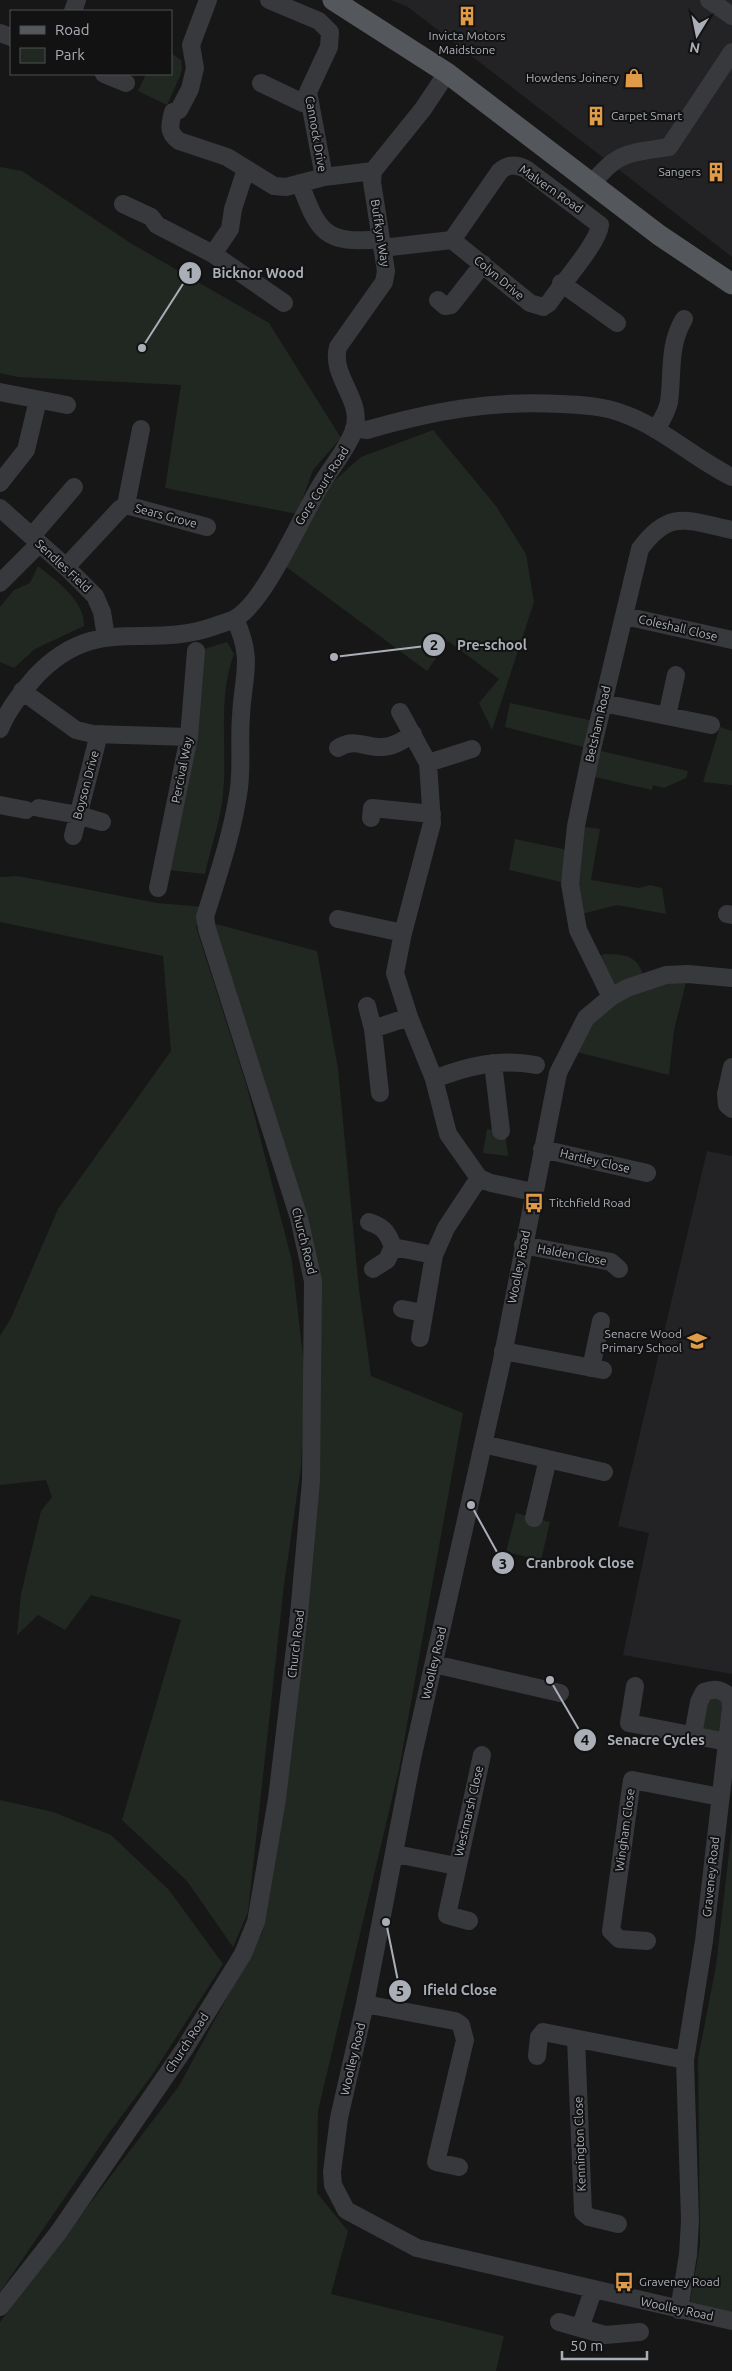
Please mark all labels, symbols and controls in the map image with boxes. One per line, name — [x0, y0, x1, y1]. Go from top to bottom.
building icon: Invicta Motors Maidstone — [456, 5, 478, 27]
legend — [10, 10, 172, 75]
north arrow — [672, 10, 722, 60]
text: Road — [55, 21, 90, 38]
place label: Invicta Motors Maidstone — [429, 29, 505, 56]
text: N — [688, 39, 701, 57]
text: Park — [55, 46, 85, 63]
shop icon: Howdens Joinery — [623, 67, 645, 89]
place label: Howdens Joinery — [526, 71, 619, 84]
street label: Cannock Drive — [303, 95, 330, 173]
building icon: Carpet Smart — [585, 105, 607, 127]
place label: Carpet Smart — [611, 109, 683, 122]
building icon: Sangers — [705, 161, 727, 183]
street label: Malvern Road — [517, 162, 585, 215]
place label: Sangers — [658, 165, 701, 178]
street label: Buffkyn Way — [369, 198, 392, 268]
street label: Colyn Drive — [472, 253, 527, 302]
callout: Bicknor Wood — [177, 258, 314, 287]
text: 1 — [186, 264, 194, 281]
text: Bicknor Wood — [212, 265, 304, 281]
street label: Gore Court Road — [292, 444, 351, 527]
street label: Sears Grove — [134, 501, 198, 530]
street label: Sendles Field — [33, 537, 94, 594]
street label: Coleshall Close — [637, 612, 719, 643]
callout: Pre-school — [422, 631, 537, 660]
text: 2 — [430, 636, 438, 653]
text: Pre-school — [457, 637, 527, 653]
street label: Betsham Road — [582, 684, 613, 763]
street label: Percival Way — [169, 735, 194, 804]
street label: Boyson Drive — [70, 749, 101, 821]
street label: Hartley Close — [559, 1146, 631, 1175]
bus stop icon: Titchfield Road — [523, 1192, 545, 1214]
place label: Titchfield Road — [549, 1196, 631, 1209]
street label: Church Road — [290, 1206, 319, 1276]
street label: Woolley Road — [505, 1229, 532, 1305]
street label: Halden Close — [536, 1241, 608, 1268]
place label: Senacre Wood Primary School — [602, 1327, 682, 1354]
school or university icon: Senacre Wood Primary School — [686, 1330, 708, 1352]
callout: Cranbrook Close — [490, 1549, 644, 1578]
text: 3 — [499, 1555, 507, 1572]
text: Cranbrook Close — [526, 1555, 634, 1571]
street label: Church Road — [285, 1609, 306, 1679]
street label: Woolley Road — [419, 1625, 448, 1700]
callout: Senacre Cycles — [572, 1725, 715, 1754]
text: 4 — [581, 1731, 589, 1748]
text: Senacre Cycles — [607, 1732, 705, 1748]
street label: Westmarsh Close — [452, 1764, 485, 1858]
street label: Wingham Close — [612, 1788, 637, 1872]
street label: Graveney Road — [700, 1836, 721, 1918]
callout: Ifield Close — [388, 1976, 507, 2005]
text: 5 — [396, 1982, 404, 1999]
text: Ifield Close — [423, 1982, 497, 1998]
street label: Church Road — [162, 2010, 211, 2075]
street label: Woolley Road — [338, 2021, 367, 2096]
street label: Kennington Close — [571, 2096, 588, 2192]
bus stop icon: Graveney Road — [613, 2271, 635, 2293]
place label: Graveney Road — [639, 2275, 720, 2288]
street label: Woolley Road — [640, 2294, 715, 2323]
scale bar — [562, 2328, 647, 2360]
text: 50 m — [570, 2337, 603, 2354]

